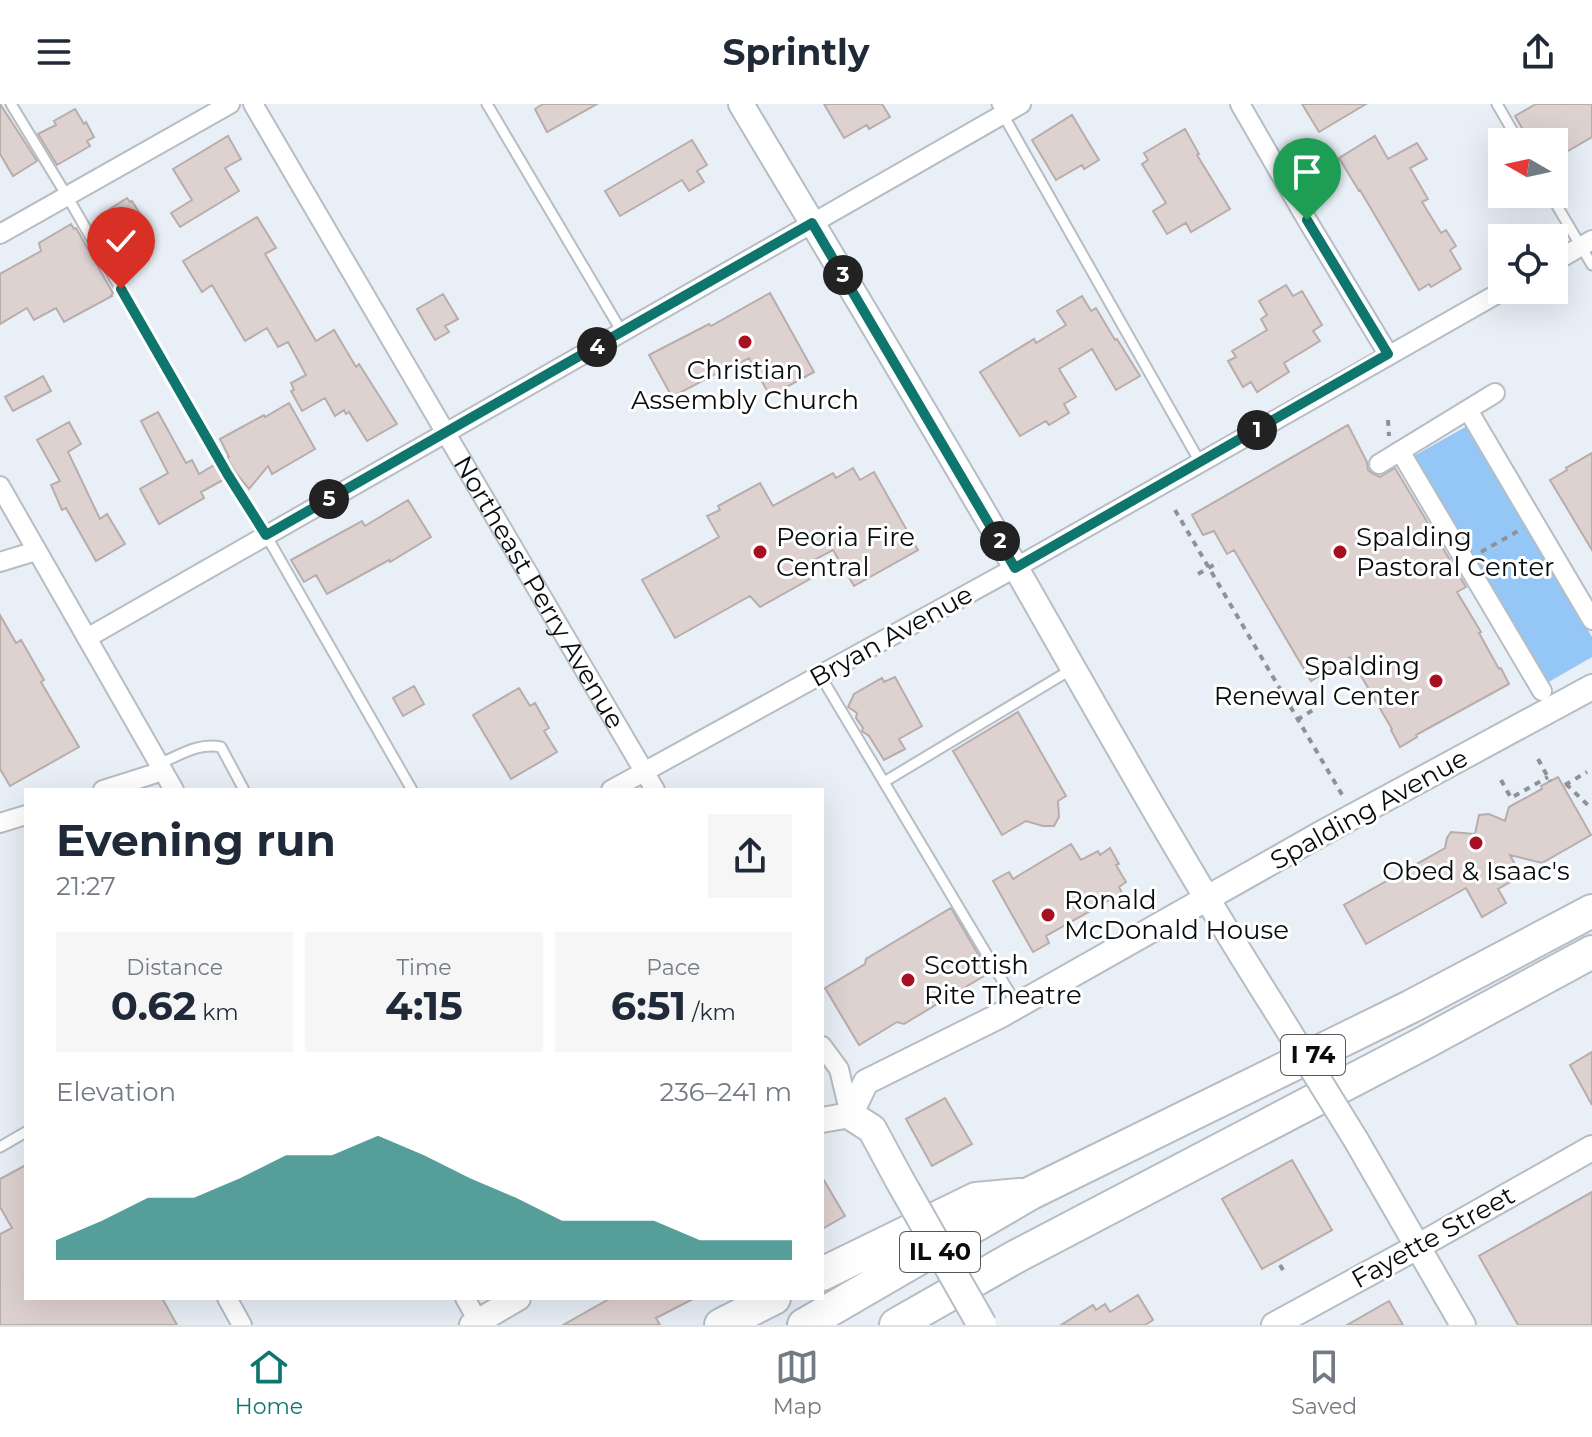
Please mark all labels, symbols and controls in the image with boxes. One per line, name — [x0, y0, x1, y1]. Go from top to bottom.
icon: menu — [32, 30, 76, 74]
text: Sprintly — [723, 30, 869, 74]
icon: share — [1516, 30, 1560, 74]
north arrow — [1488, 128, 1568, 208]
map controls — [1488, 128, 1568, 304]
pin — [1273, 138, 1341, 220]
icon: arrive — [1285, 150, 1329, 194]
pin — [87, 207, 155, 289]
icon: check — [99, 219, 143, 263]
button: locate — [1488, 224, 1568, 304]
pin: 3 — [823, 255, 863, 295]
text: 3 — [836, 261, 850, 288]
pin: 4 — [577, 327, 617, 367]
text: 4 — [589, 333, 605, 360]
marker: Christian Assembly Church — [736, 333, 754, 351]
place label: Christian Assembly Church — [631, 354, 859, 416]
pin: 1 — [1237, 410, 1277, 450]
text: 1 — [1253, 416, 1261, 443]
street label: Northeast Perry Avenue — [447, 450, 632, 734]
pin: 5 — [309, 479, 349, 519]
text: 5 — [322, 485, 336, 512]
place label: Peoria Fire Central — [776, 521, 915, 583]
pin: 2 — [980, 521, 1020, 561]
place label: Spalding Pastoral Center — [1356, 521, 1555, 583]
text: 2 — [994, 527, 1006, 554]
marker: Peoria Fire Central — [751, 543, 769, 561]
marker: Spalding Pastoral Center — [1331, 543, 1349, 561]
street label: Bryan Avenue — [804, 578, 978, 694]
place label: Spalding Renewal Center — [1214, 650, 1420, 712]
marker: Spalding Renewal Center — [1427, 672, 1445, 690]
street label: Spalding Avenue — [1265, 741, 1473, 877]
text: Evening run — [56, 813, 336, 867]
button: share — [708, 814, 792, 898]
marker: Obed & Isaac's — [1467, 834, 1485, 852]
place label: Obed & Isaac's — [1382, 855, 1570, 887]
text: 21:27 — [56, 870, 116, 902]
place label: Ronald McDonald House — [1064, 884, 1289, 946]
marker: Ronald McDonald House — [1039, 906, 1057, 924]
place label: Scottish Rite Theatre — [924, 949, 1082, 1011]
text: Distance — [126, 954, 223, 981]
text: Time — [396, 954, 452, 981]
text: Pace — [646, 954, 700, 981]
marker: Scottish Rite Theatre — [899, 971, 917, 989]
text: 0.62 — [111, 981, 196, 1030]
text: 4:15 — [385, 981, 463, 1030]
text: 6:51 — [611, 981, 686, 1030]
text: km — [196, 999, 239, 1026]
text: /km — [686, 999, 736, 1026]
road number: I 74 — [1281, 1035, 1345, 1075]
text: Elevation — [56, 1076, 176, 1108]
text: 236–241 m — [659, 1076, 792, 1108]
street label: Fayette Street — [1346, 1179, 1520, 1295]
road number: IL 40 — [900, 1232, 980, 1272]
tab: Home — [235, 1345, 303, 1420]
tab: Map — [773, 1345, 822, 1420]
tab: Saved — [1291, 1345, 1357, 1420]

